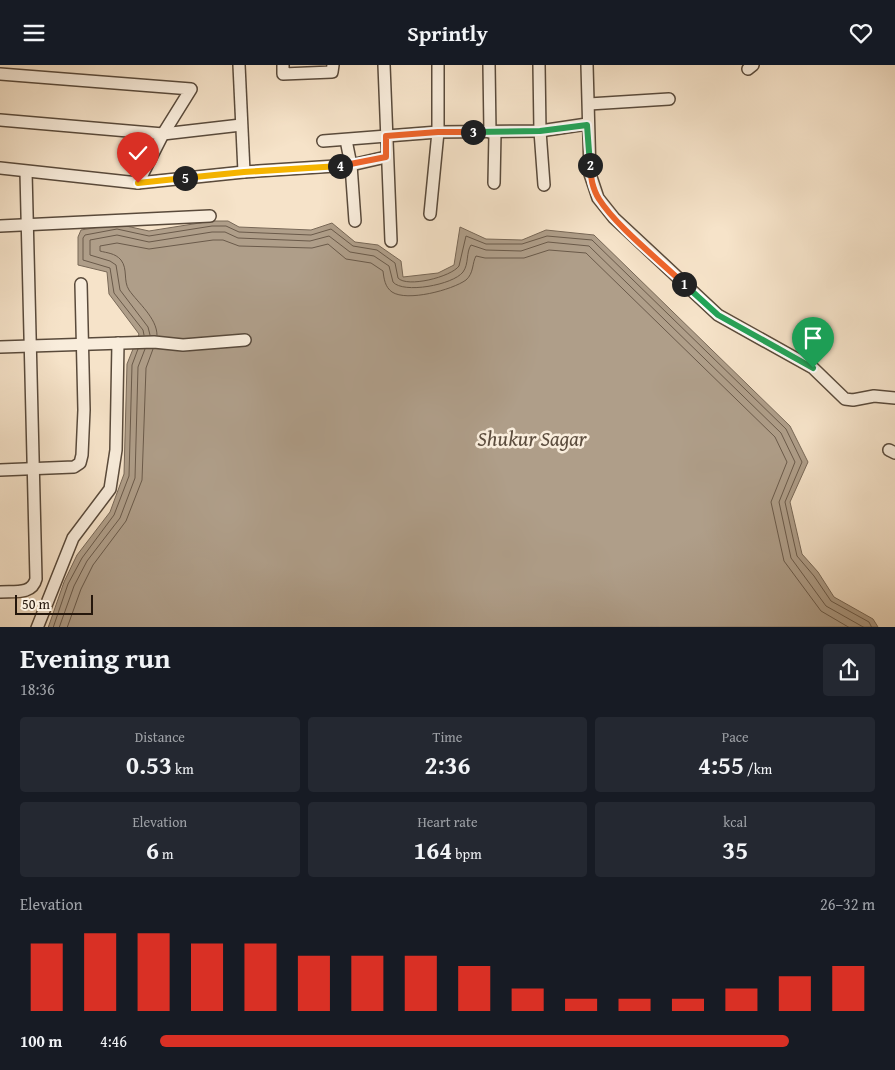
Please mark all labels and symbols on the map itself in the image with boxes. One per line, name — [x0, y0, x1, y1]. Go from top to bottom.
pin: 3 — [460, 119, 486, 145]
pin — [117, 132, 159, 183]
pin: 4 — [328, 153, 352, 179]
pin: 2 — [578, 153, 602, 177]
pin: 5 — [172, 165, 198, 191]
pin: 1 — [672, 271, 696, 297]
pin — [792, 317, 834, 368]
water label: Shukur Sagar — [477, 423, 588, 454]
scale bar — [15, 593, 92, 616]

